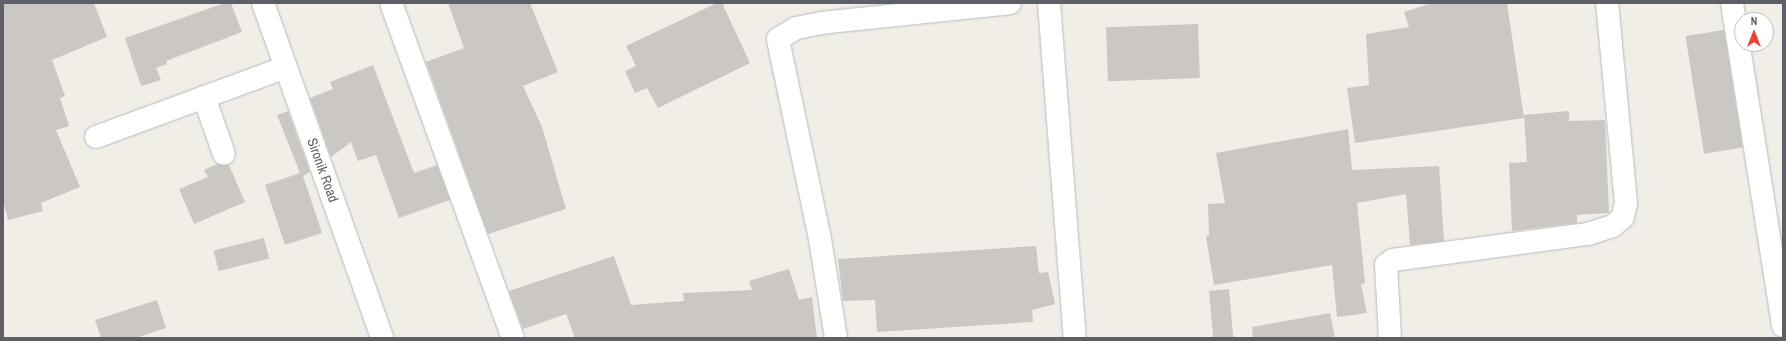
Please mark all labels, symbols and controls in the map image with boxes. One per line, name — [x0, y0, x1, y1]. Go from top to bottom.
north arrow — [1734, 12, 1774, 52]
text: N — [1751, 14, 1757, 28]
street label: Sironik Road — [304, 136, 342, 204]

